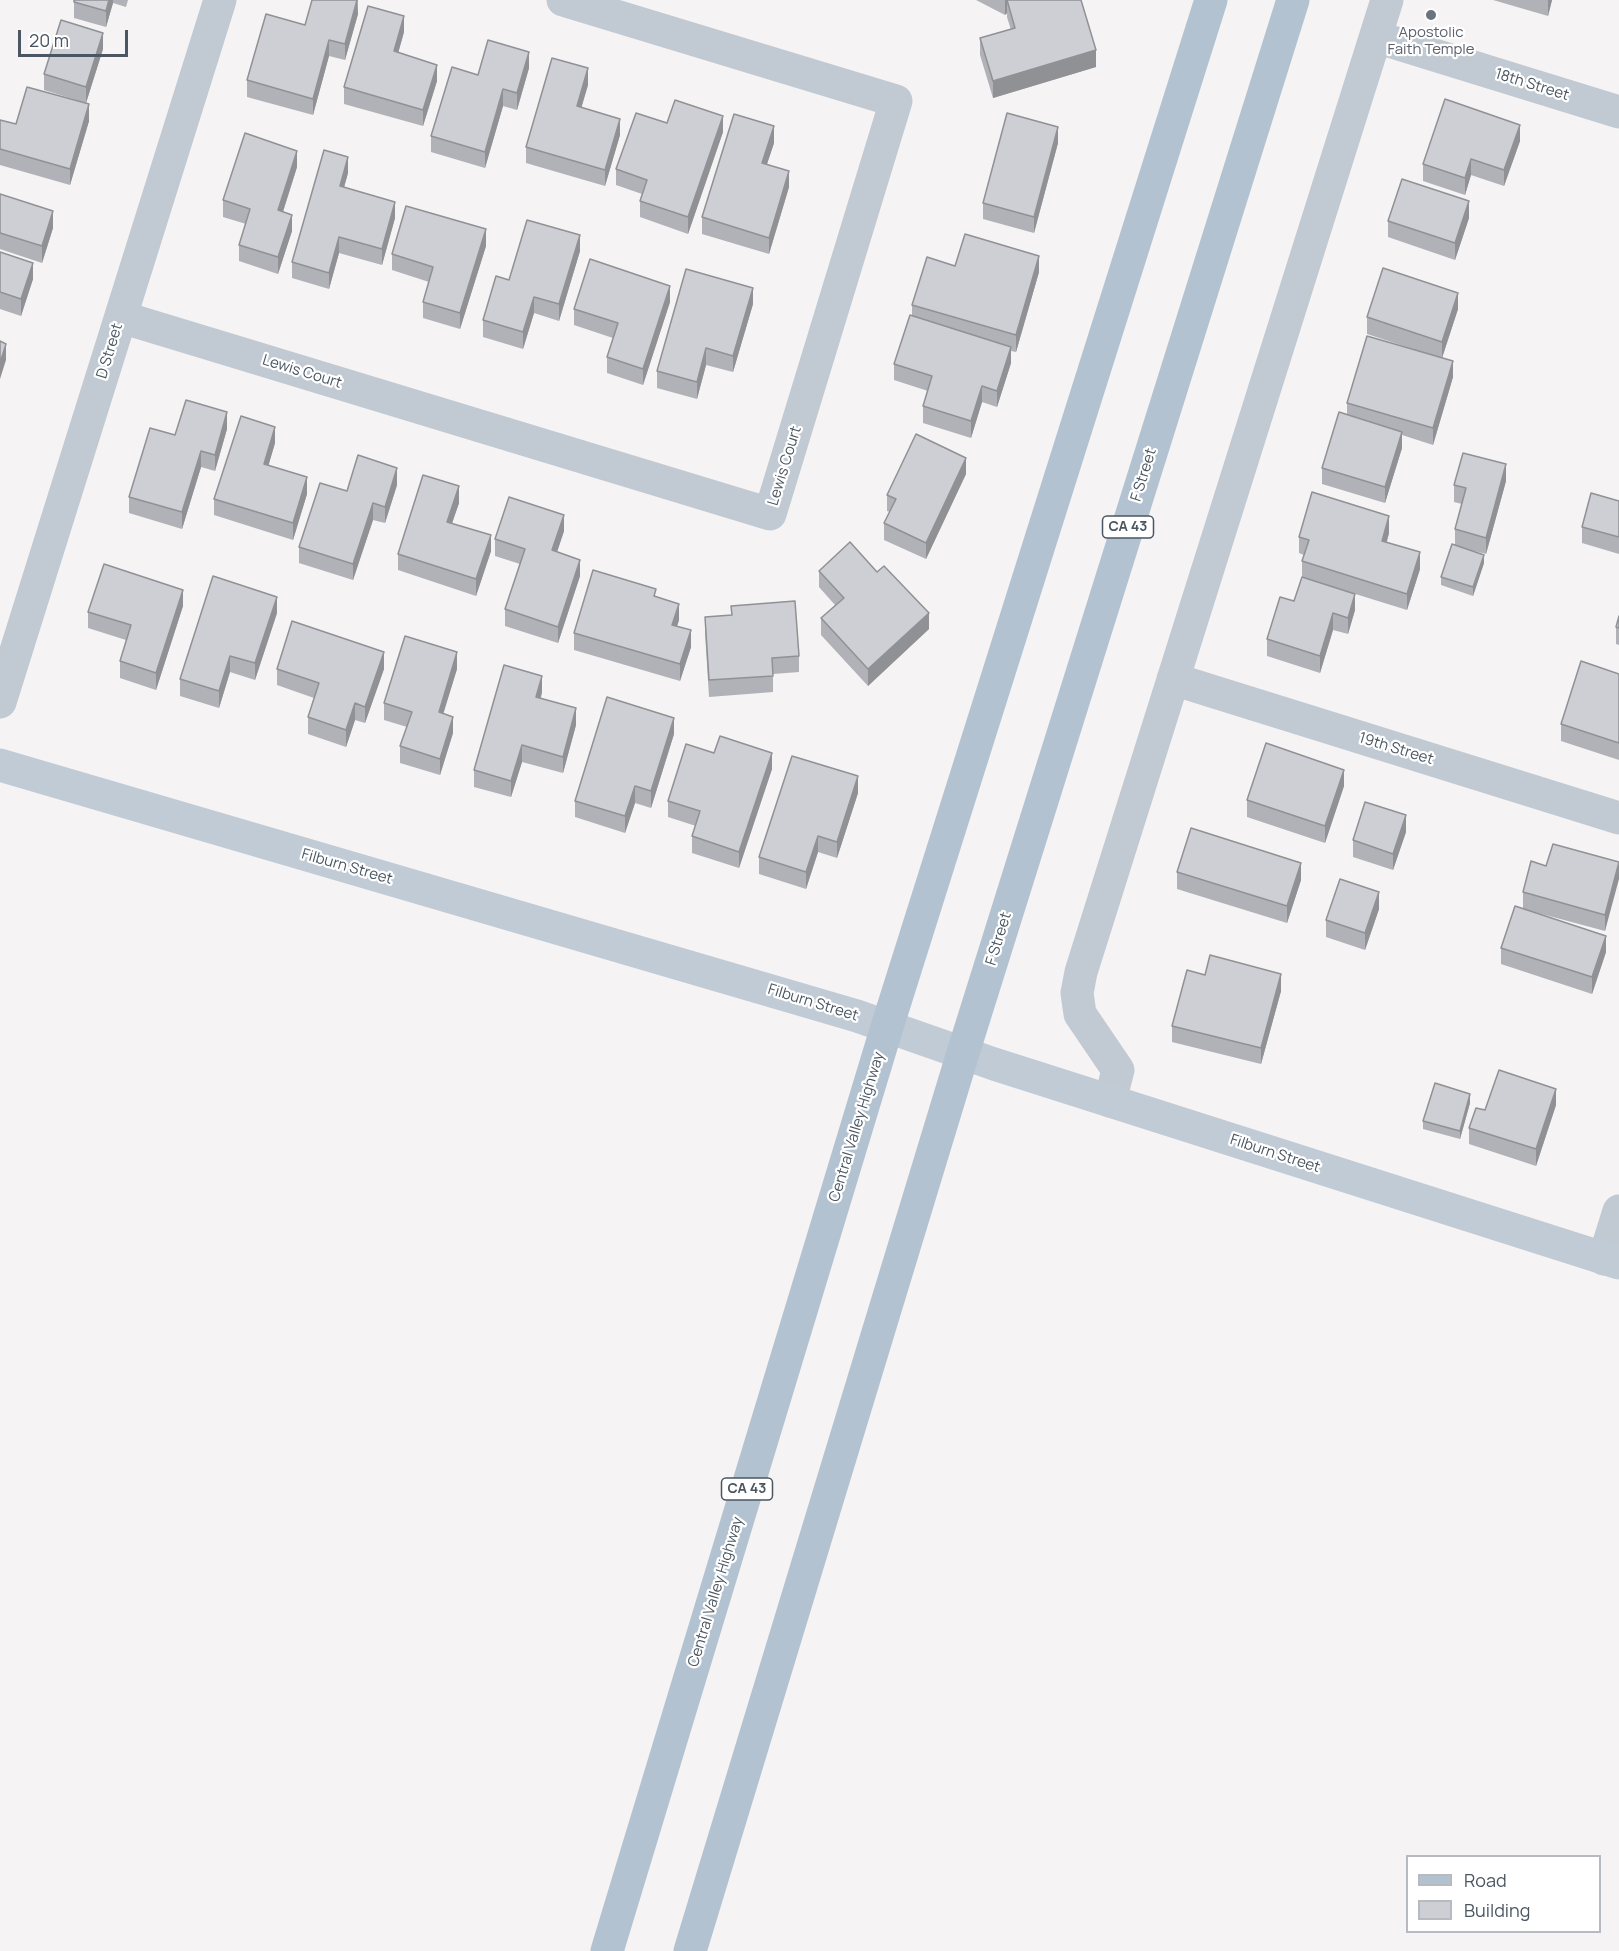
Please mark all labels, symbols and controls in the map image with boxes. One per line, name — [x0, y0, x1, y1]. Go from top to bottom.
marker: Apostolic Faith Temple — [1424, 8, 1438, 22]
scale bar — [21, 18, 130, 56]
place label: Apostolic Faith Temple — [1387, 24, 1475, 59]
text: 20 m — [29, 28, 69, 52]
street label: 18th Street — [1493, 65, 1571, 105]
street label: D Street — [93, 321, 127, 381]
street label: Lewis Court — [260, 351, 344, 393]
street label: Lewis Court — [764, 424, 806, 508]
street label: F Street — [1127, 446, 1161, 504]
road number: CA 43 — [1102, 516, 1154, 538]
street label: 19th Street — [1356, 729, 1436, 769]
street label: Filburn Street — [299, 845, 395, 889]
street label: F Street — [982, 910, 1016, 968]
street label: Filburn Street — [766, 981, 860, 1025]
street label: Central Valley Highway — [826, 1050, 888, 1204]
street label: Filburn Street — [1228, 1131, 1322, 1177]
road number: CA 43 — [722, 1478, 772, 1500]
street label: Central Valley Highway — [685, 1515, 747, 1669]
legend — [1406, 1855, 1601, 1933]
text: Road — [1464, 1868, 1507, 1892]
text: Building — [1464, 1898, 1530, 1922]

